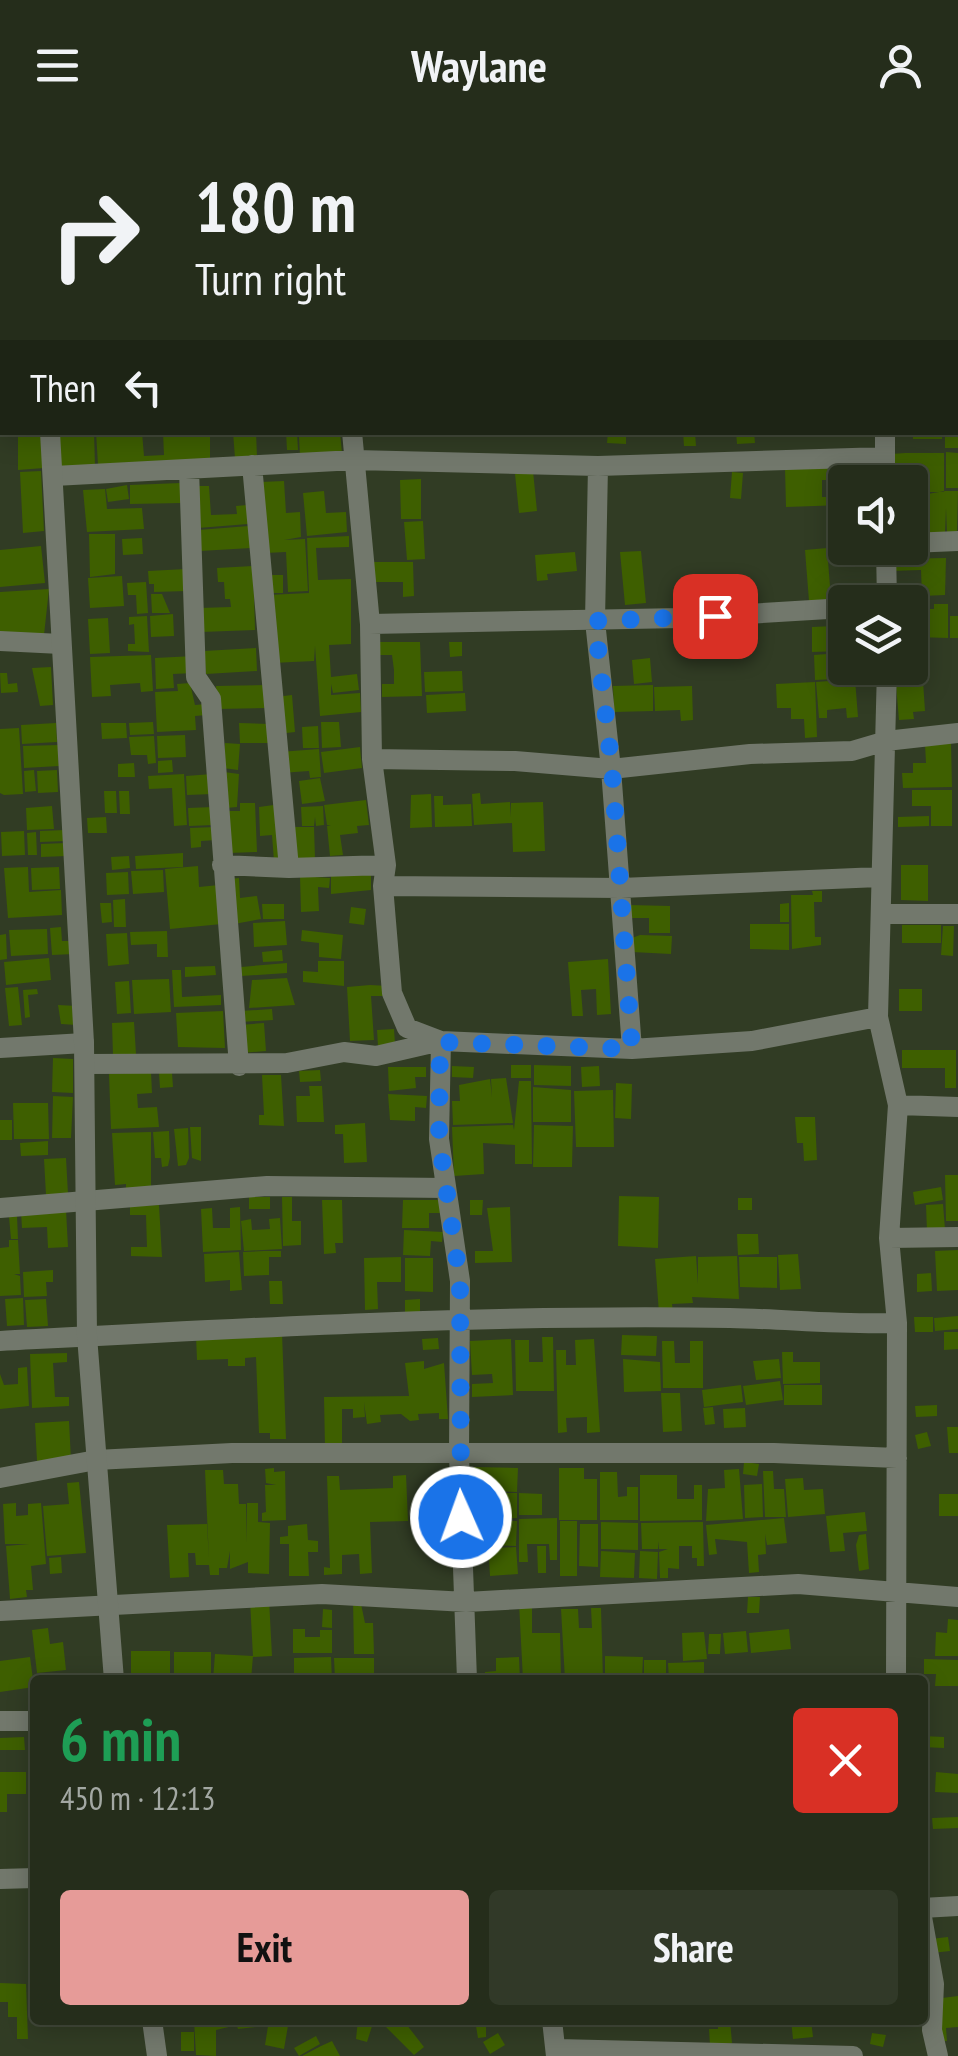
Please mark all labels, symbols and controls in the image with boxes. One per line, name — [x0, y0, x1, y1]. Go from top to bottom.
text: Waylane — [411, 36, 547, 94]
icon: menu — [30, 38, 85, 93]
icon: person — [873, 38, 928, 93]
text: 180 m — [195, 161, 356, 251]
icon: right — [30, 170, 160, 300]
text: Turn right — [195, 249, 346, 307]
icon: left — [116, 360, 171, 415]
text: Then — [30, 363, 96, 412]
map controls — [828, 465, 928, 685]
button: sound — [828, 465, 928, 565]
pin — [673, 574, 758, 659]
button: layers — [828, 585, 928, 685]
icon: arrive — [688, 589, 743, 644]
position arrow — [409, 1465, 513, 1569]
text: 6 min — [60, 1700, 181, 1778]
button: close — [793, 1708, 898, 1813]
text: 450 m · 12:13 — [60, 1777, 215, 1819]
button: Exit — [60, 1890, 469, 2005]
button: Share — [489, 1890, 898, 2005]

